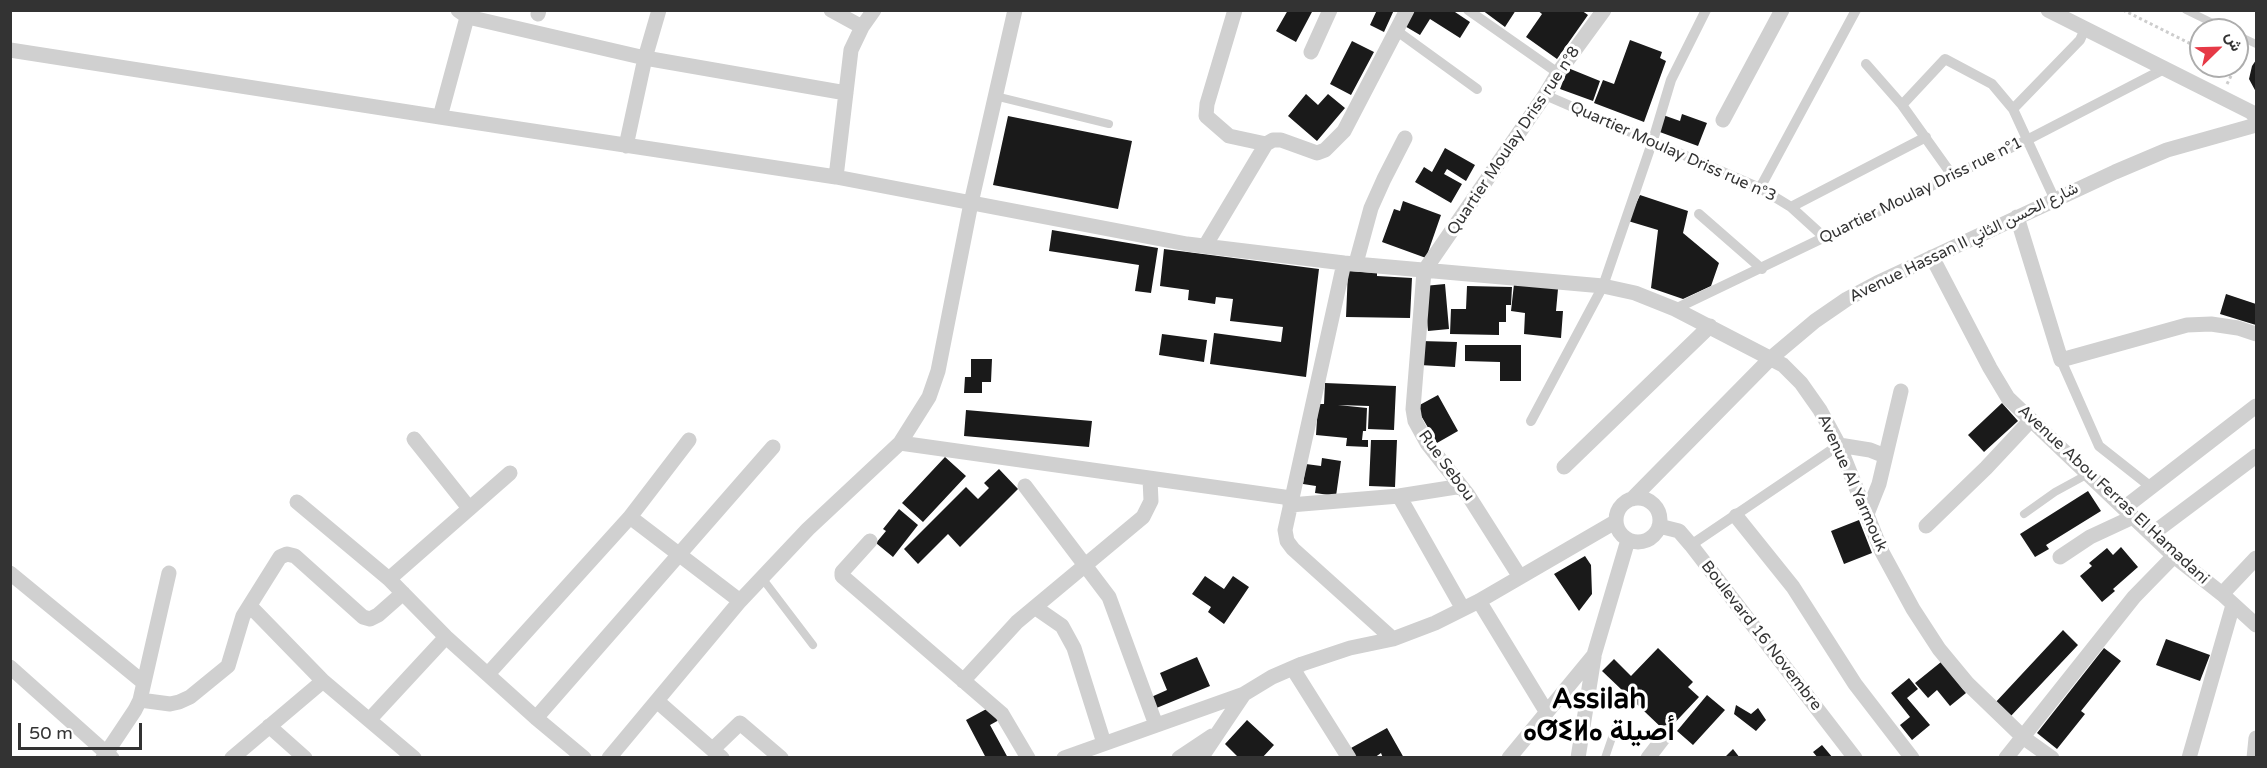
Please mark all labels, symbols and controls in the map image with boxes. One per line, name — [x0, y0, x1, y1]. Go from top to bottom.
north arrow — [2189, 18, 2249, 78]
text: ش — [2221, 29, 2247, 55]
street label: Quartier Moulay Driss rue n°8 — [1444, 43, 1584, 239]
street label: Quartier Moulay Driss rue n°3 — [1567, 98, 1779, 206]
street label: Quartier Moulay Driss rue n°1 — [1816, 133, 2026, 249]
street label: Avenue Hassan II شارع الحسن الثاني — [1846, 179, 2082, 307]
street label: Avenue Abou Ferras El Hamadani — [2014, 401, 2212, 589]
street label: Avenue Al Yarmouk — [1813, 411, 1891, 555]
street label: Rue Sebou — [1414, 427, 1478, 505]
street label: Boulevard 16 Novembre — [1697, 557, 1825, 715]
district label: Assilah ⴰⵚⵉⵍⴰ أصيلة — [1523, 684, 1675, 750]
scale bar — [21, 711, 146, 749]
text: 50 m — [29, 722, 73, 744]

